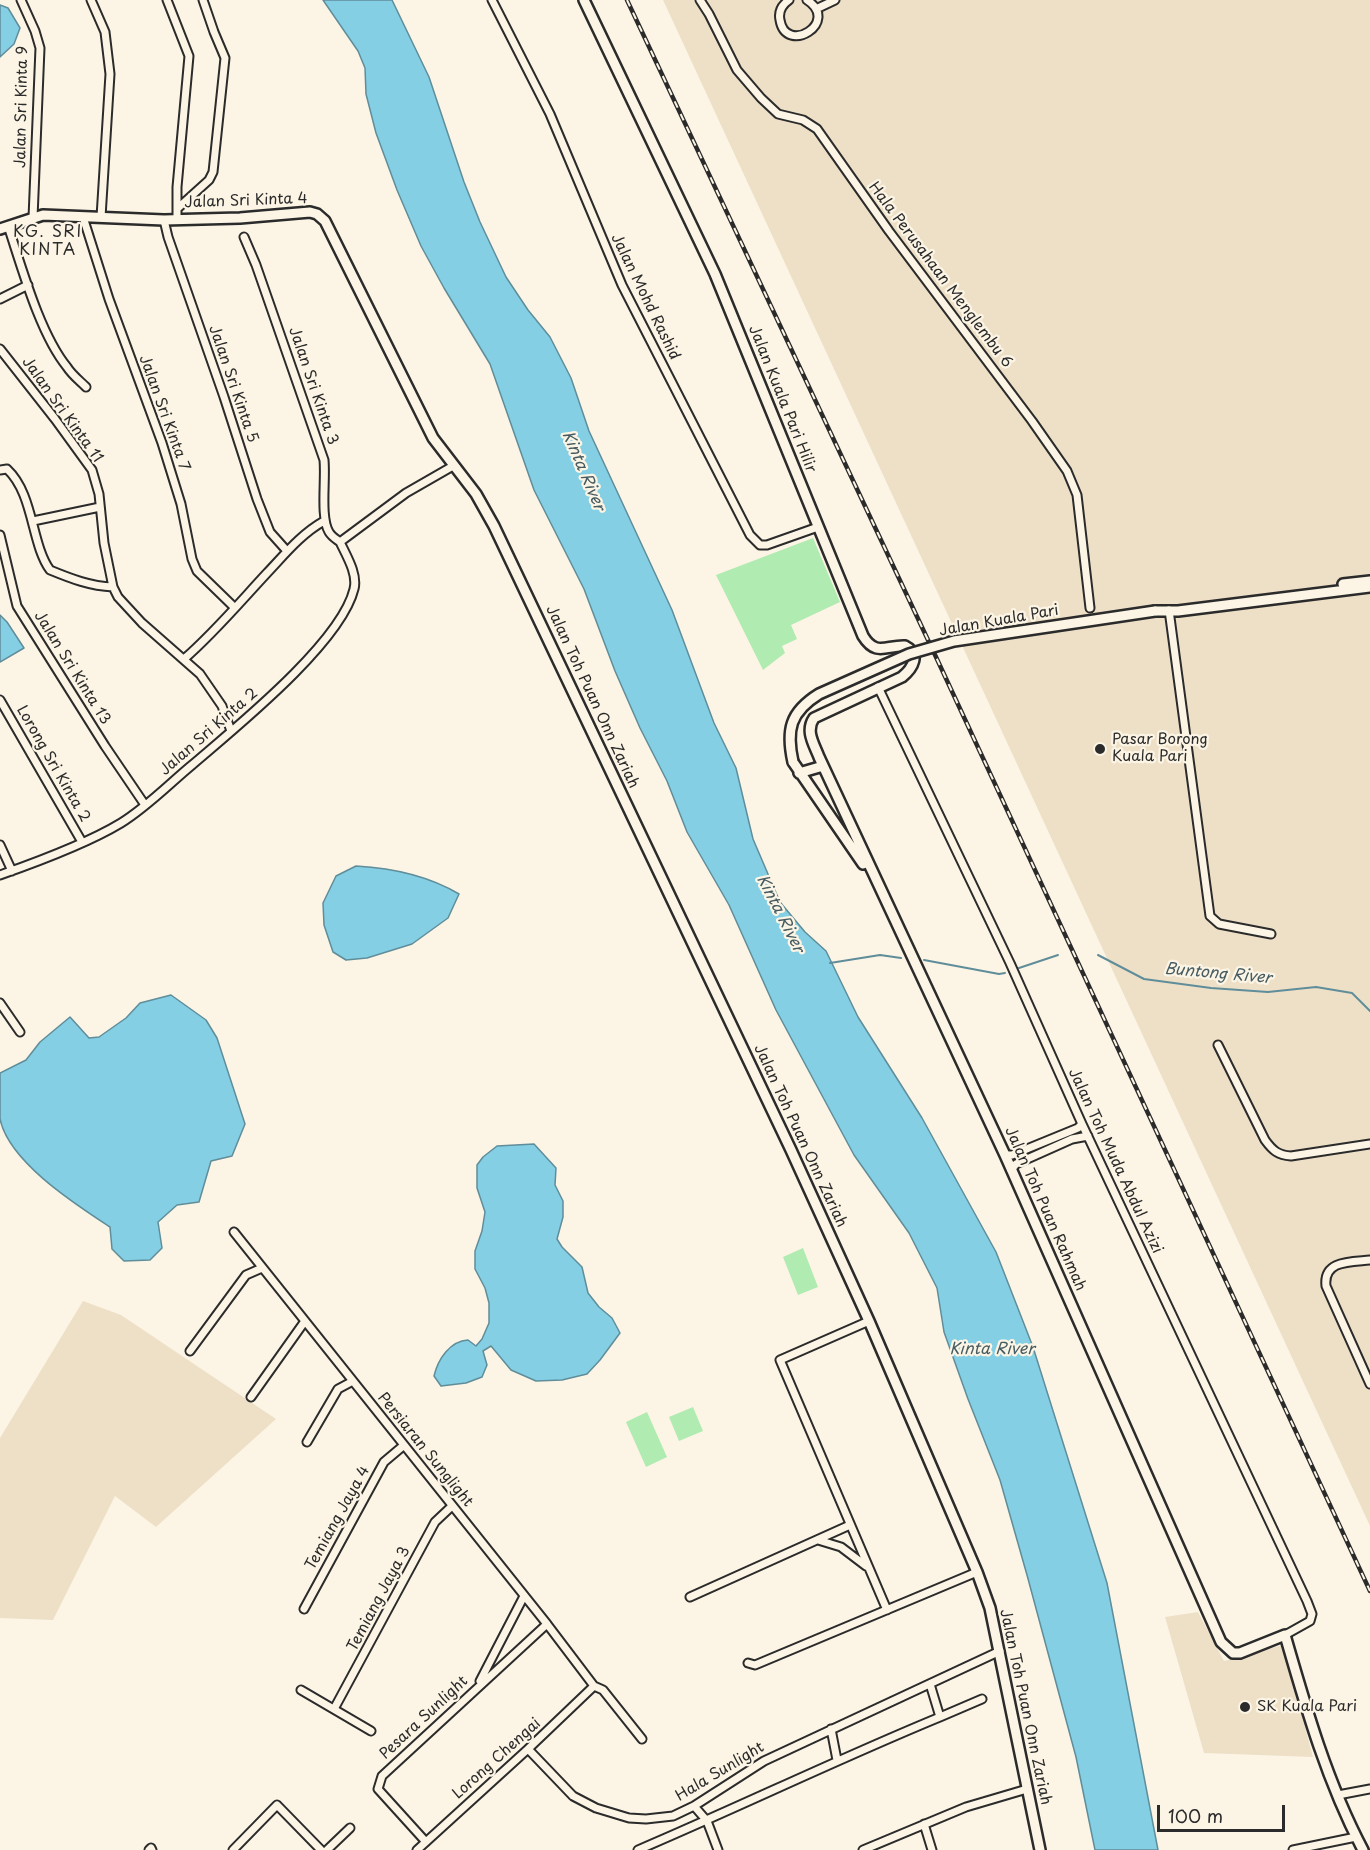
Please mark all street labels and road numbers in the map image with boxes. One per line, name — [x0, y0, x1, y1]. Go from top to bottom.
street label: Jalan Sri Kinta 9 — [12, 46, 32, 168]
street label: Hala Perusahaan Menglembu 6 — [864, 179, 1016, 371]
street label: Jalan Sri Kinta 4 — [184, 190, 308, 212]
street label: Jalan Mohd Rashid — [607, 231, 683, 363]
street label: Jalan Sri Kinta 5 — [204, 323, 262, 445]
street label: Jalan Kuala Pari Hilir — [744, 323, 820, 475]
street label: Jalan Sri Kinta 3 — [284, 325, 342, 447]
street label: Jalan Sri Kinta 7 — [135, 353, 193, 473]
street label: Jalan Sri Kinta 11 — [18, 354, 106, 466]
street label: Jalan Kuala Pari — [938, 602, 1060, 640]
street label: Jalan Toh Puan Onn Zariah — [542, 603, 642, 791]
street label: Jalan Sri Kinta 13 — [30, 608, 114, 728]
street label: Jalan Sri Kinta 2 — [156, 685, 262, 779]
street label: Lorong Sri Kinta 2 — [12, 703, 94, 825]
street label: Jalan Toh Puan Onn Zariah — [750, 1042, 850, 1230]
street label: Jalan Toh Muda Abdul Azizi — [1064, 1066, 1166, 1256]
street label: Jalan Toh Puan Rahmah — [1001, 1124, 1089, 1294]
street label: Persiaran Sunglight — [373, 1389, 477, 1511]
street label: Temiang Jaya 4 — [302, 1463, 374, 1573]
street label: Temiang Jaya 3 — [344, 1544, 414, 1654]
street label: Jalan Toh Puan Onn Zariah — [995, 1607, 1055, 1807]
street label: Pesara Sunlight — [376, 1673, 472, 1763]
street label: Lorong Chengai — [449, 1715, 545, 1803]
street label: Hala Sunlight — [673, 1739, 767, 1805]

